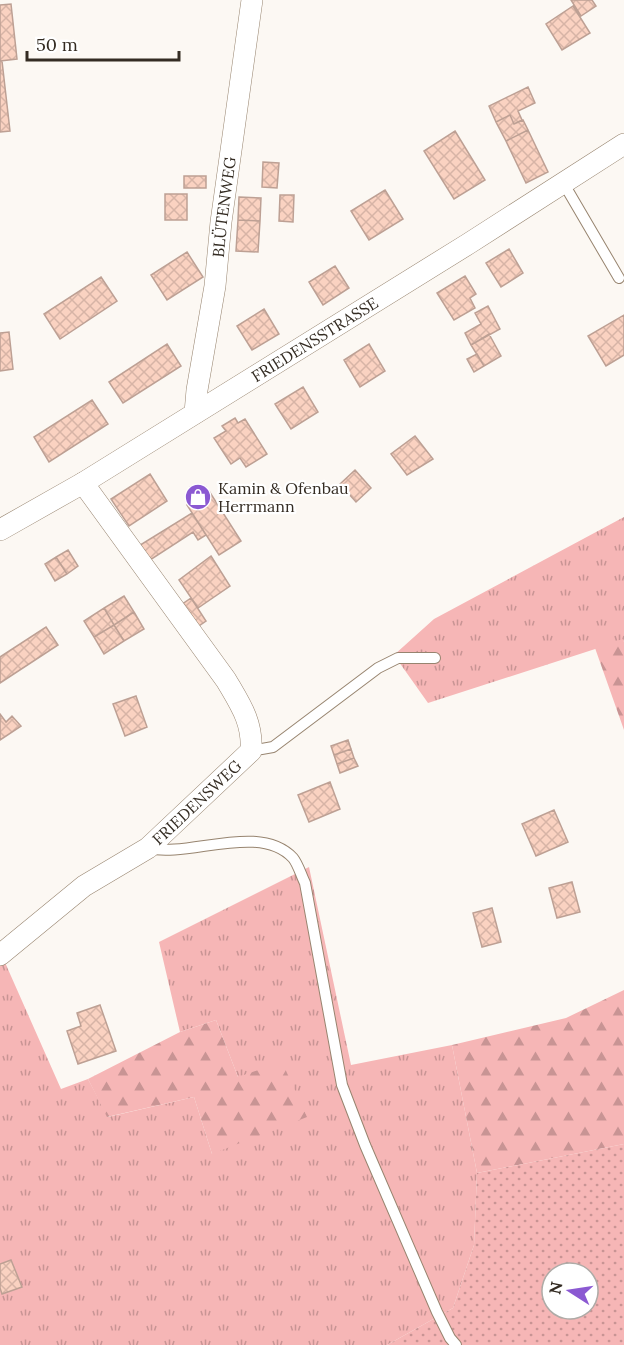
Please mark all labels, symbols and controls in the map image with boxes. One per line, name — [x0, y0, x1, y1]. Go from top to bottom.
scale bar — [27, 24, 178, 62]
text: 50 m — [36, 33, 78, 56]
street label: BLÜTENWEG — [208, 155, 240, 258]
street label: FRIEDENSSTRASSE — [248, 292, 382, 386]
place label: Kamin & Ofenbau Herrmann — [218, 478, 349, 516]
shop icon: Kamin & Ofenbau Herrmann — [183, 482, 213, 512]
street label: FRIEDENSWEG — [148, 755, 245, 849]
north arrow — [540, 1261, 600, 1321]
text: N — [544, 1280, 566, 1296]

